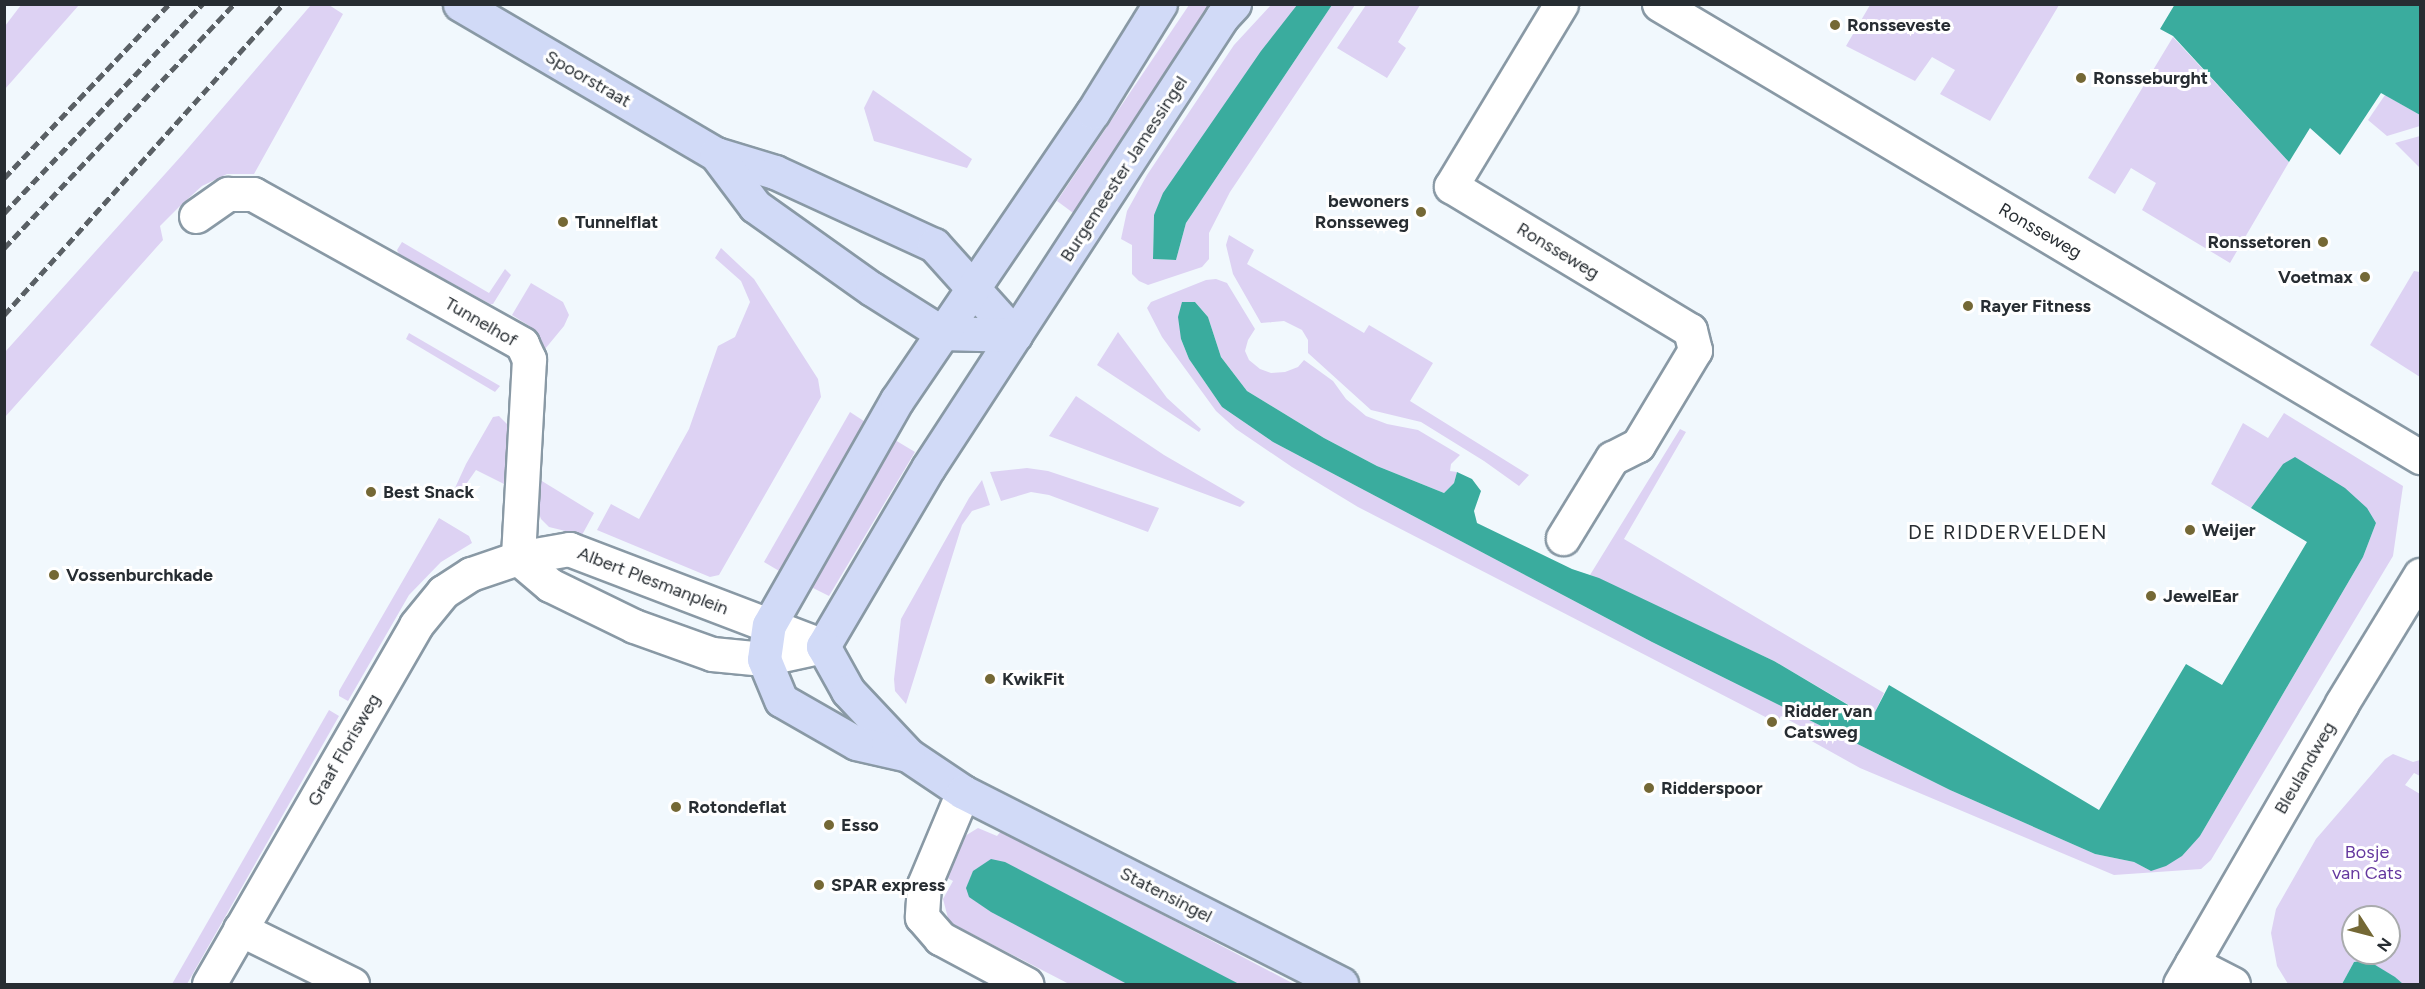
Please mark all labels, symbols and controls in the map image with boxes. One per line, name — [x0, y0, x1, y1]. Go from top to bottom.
place label: Ronsseveste — [1847, 14, 1951, 36]
marker: Ronsseveste — [1828, 18, 1842, 32]
street label: Spoorstraat — [541, 46, 635, 112]
place label: Ronsseburght — [2093, 67, 2208, 89]
marker: Ronsseburght — [2074, 71, 2088, 85]
street label: Burgemeester Jamessingel — [1056, 72, 1192, 266]
place label: bewoners Ronsseweg — [1315, 191, 1409, 234]
street label: Ronsseweg — [1995, 199, 2085, 263]
marker: bewoners Ronsseweg — [1414, 205, 1428, 219]
place label: Tunnelflat — [575, 211, 658, 233]
marker: Tunnelflat — [556, 215, 570, 229]
street label: Ronsseweg — [1513, 218, 1603, 284]
place label: Ronssetoren — [2207, 231, 2311, 253]
marker: Ronssetoren — [2316, 235, 2330, 249]
place label: Voetmax — [2278, 266, 2353, 288]
marker: Voetmax — [2358, 270, 2372, 284]
street label: Tunnelhof — [441, 293, 521, 351]
place label: Rayer Fitness — [1980, 295, 2091, 317]
marker: Rayer Fitness — [1961, 299, 1975, 313]
place label: Best Snack — [383, 481, 474, 503]
marker: Best Snack — [364, 485, 378, 499]
place label: Weijer — [2202, 519, 2256, 541]
district label: DE RIDDERVELDEN — [1908, 520, 2108, 544]
marker: Weijer — [2183, 523, 2197, 537]
street label: Albert Plesmanplein — [575, 542, 731, 620]
place label: Vossenburchkade — [66, 564, 213, 586]
marker: Vossenburchkade — [47, 568, 61, 582]
place label: JewelEar — [2163, 585, 2239, 607]
marker: JewelEar — [2144, 589, 2158, 603]
place label: KwikFit — [1002, 668, 1065, 690]
marker: KwikFit — [983, 672, 997, 686]
street label: Graaf Florisweg — [303, 690, 385, 810]
place label: Ridder van Catsweg — [1784, 701, 1872, 744]
marker: Ridder van Catsweg — [1765, 715, 1779, 729]
street label: Bleulandweg — [2270, 718, 2340, 818]
place label: Ridderspoor — [1661, 777, 1762, 799]
marker: Ridderspoor — [1642, 781, 1656, 795]
place label: Rotondeflat — [688, 796, 787, 818]
marker: Rotondeflat — [669, 800, 683, 814]
place label: Esso — [841, 814, 879, 836]
marker: Esso — [822, 818, 836, 832]
park label: Bosje van Cats — [2332, 842, 2402, 884]
street label: Statensingel — [1116, 863, 1216, 927]
place label: SPAR express — [831, 874, 945, 896]
marker: SPAR express — [812, 878, 826, 892]
north arrow — [2341, 905, 2401, 965]
text: N — [2373, 934, 2396, 955]

